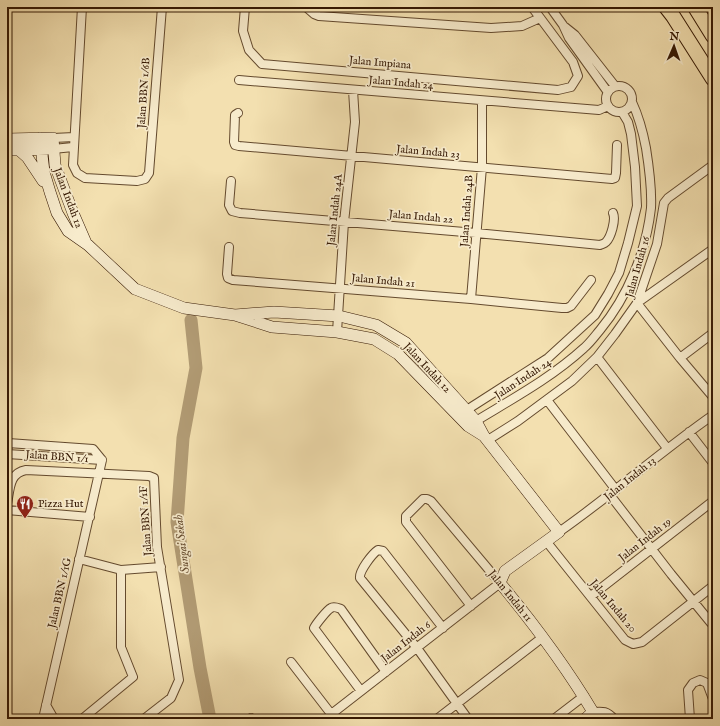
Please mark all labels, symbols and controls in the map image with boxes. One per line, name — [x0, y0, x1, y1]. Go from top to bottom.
north arrow — [654, 26, 694, 66]
text: N — [668, 30, 680, 44]
street label: Jalan Impiana — [346, 53, 412, 73]
street label: Jalan BBN 1/6B — [134, 57, 153, 131]
street label: Jalan Indah 24 — [366, 73, 435, 93]
street label: Jalan Indah 23 — [394, 142, 460, 162]
street label: Jalan Indah 12 — [49, 164, 86, 230]
street label: Jalan Indah 24A — [324, 173, 346, 249]
street label: Jalan Indah 24B — [457, 174, 477, 250]
street label: Jalan Indah 22 — [386, 207, 454, 227]
street label: Jalan Indah 16 — [622, 234, 654, 301]
street label: Jalan Indah 21 — [349, 271, 415, 291]
street label: Jalan Indah 12 — [399, 338, 454, 396]
street label: Jalan Indah 24 — [490, 355, 555, 404]
street label: Jalan BBN 1/1 — [23, 448, 89, 466]
street label: Jalan Indah 13 — [600, 454, 659, 505]
street label: Jalan BBN 1/1F — [137, 485, 156, 559]
restaurant icon: Pizza Hut — [15, 494, 35, 519]
place label: Pizza Hut — [38, 497, 84, 511]
water label: Sungai Sekah — [171, 514, 194, 574]
street label: Jalan Indah 19 — [614, 515, 674, 566]
street label: Jalan BBN 1/1G — [45, 556, 75, 632]
street label: Jalan Indah 11 — [484, 566, 535, 625]
street label: Jalan Indah 20 — [585, 575, 639, 635]
street label: Jalan Indah 6 — [377, 618, 434, 667]

